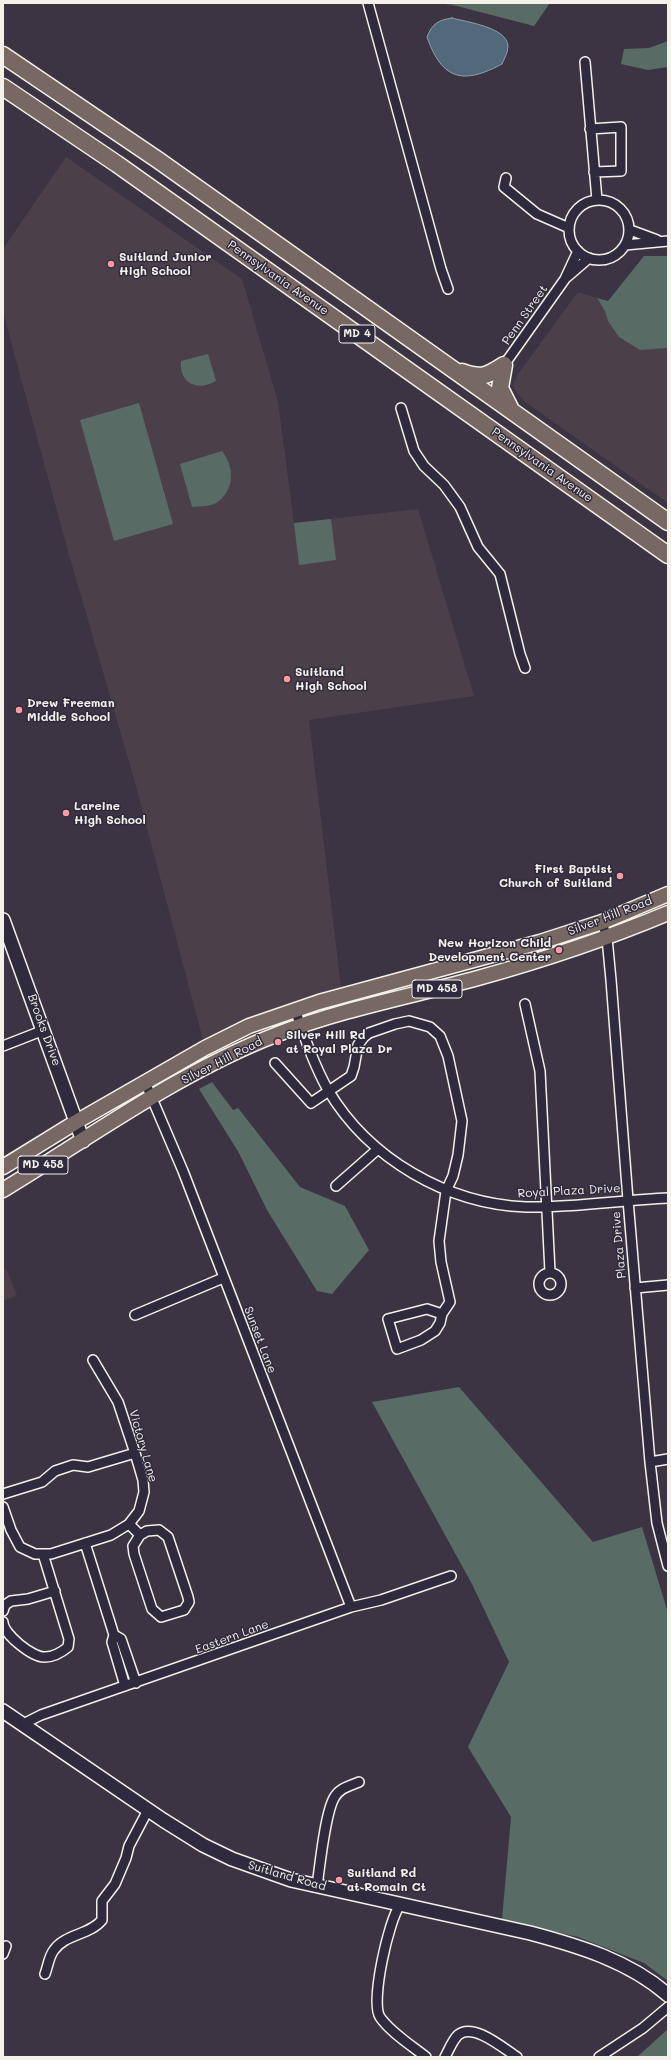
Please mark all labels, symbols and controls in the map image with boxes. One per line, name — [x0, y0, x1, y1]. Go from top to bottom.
street label: Pennsylvania Avenue — [225, 238, 331, 318]
place label: Suitland Junior High School — [119, 250, 211, 278]
marker: Suitland Junior High School — [106, 259, 116, 269]
street label: Penn Street — [499, 282, 551, 348]
road number: MD 4 — [339, 325, 375, 343]
street label: Pennsylvania Avenue — [489, 425, 595, 505]
place label: Suitland High School — [295, 665, 367, 693]
marker: Suitland High School — [282, 674, 292, 684]
place label: Drew Freeman Middle School — [27, 696, 115, 724]
marker: Drew Freeman Middle School — [14, 705, 24, 715]
place label: Lareine High School — [74, 799, 146, 827]
marker: Lareine High School — [61, 808, 71, 818]
place label: First Baptist Church of Suitland — [499, 862, 612, 890]
marker: First Baptist Church of Suitland — [615, 871, 625, 881]
street label: Silver Hill Road — [566, 893, 654, 939]
place label: New Horizon Child Development Center — [429, 936, 551, 964]
marker: New Horizon Child Development Center — [554, 945, 564, 955]
road number: MD 458 — [412, 980, 462, 998]
street label: Brooks Drive — [24, 992, 64, 1068]
place label: Silver Hill Rd at Royal Plaza Dr — [286, 1028, 392, 1056]
street label: Silver Hill Road — [179, 1034, 265, 1088]
marker: Silver Hill Rd at Royal Plaza Dr — [273, 1037, 283, 1047]
road number: MD 458 — [18, 1156, 68, 1174]
street label: Royal Plaza Drive — [517, 1181, 621, 1201]
street label: Plaza Drive — [609, 1211, 629, 1279]
street label: Sunset Lane — [241, 1305, 279, 1375]
street label: Victory Lane — [126, 1408, 160, 1484]
street label: Eastern Lane — [193, 1617, 271, 1657]
street label: Suitland Road — [246, 1858, 328, 1894]
place label: Suitland Rd at Romain Ct — [347, 1866, 426, 1894]
marker: Suitland Rd at Romain Ct — [334, 1875, 344, 1885]

